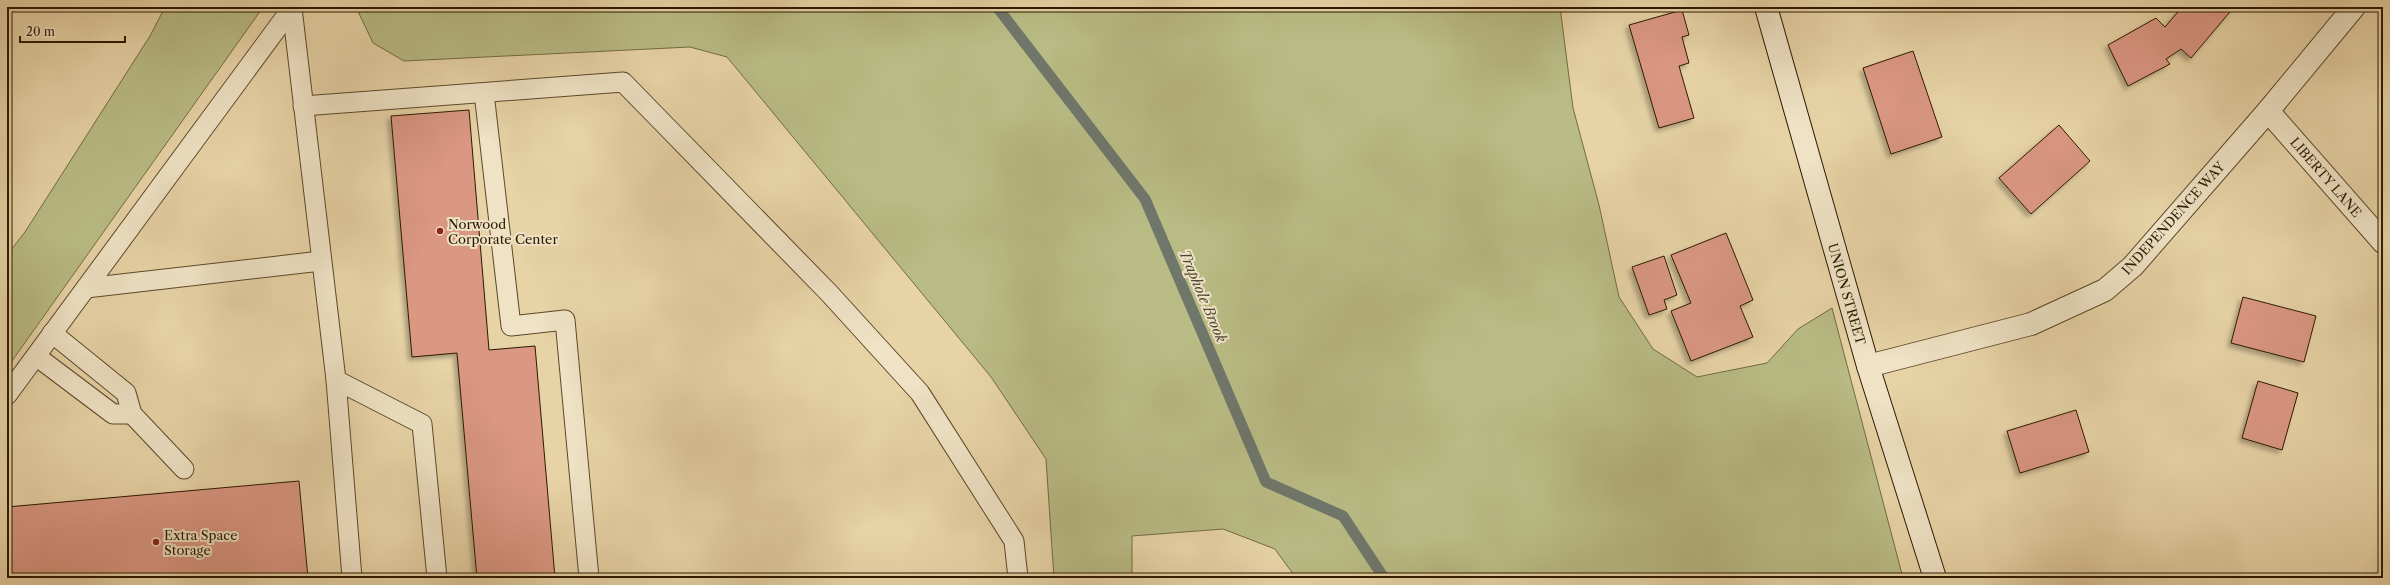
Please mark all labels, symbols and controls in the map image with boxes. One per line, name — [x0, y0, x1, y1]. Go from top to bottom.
scale bar — [20, 18, 125, 44]
text: 20 m — [26, 24, 55, 39]
street label: LIBERTY LANE — [2287, 134, 2365, 220]
street label: INDEPENDENCE WAY — [2118, 158, 2228, 278]
place label: Norwood Corporate Center — [448, 216, 558, 247]
marker: Norwood Corporate Center — [435, 226, 445, 236]
street label: UNION STREET — [1825, 241, 1869, 347]
water label: Traphole Brook — [1175, 247, 1231, 346]
place label: Extra Space Storage — [164, 527, 237, 558]
marker: Extra Space Storage — [151, 537, 161, 547]

